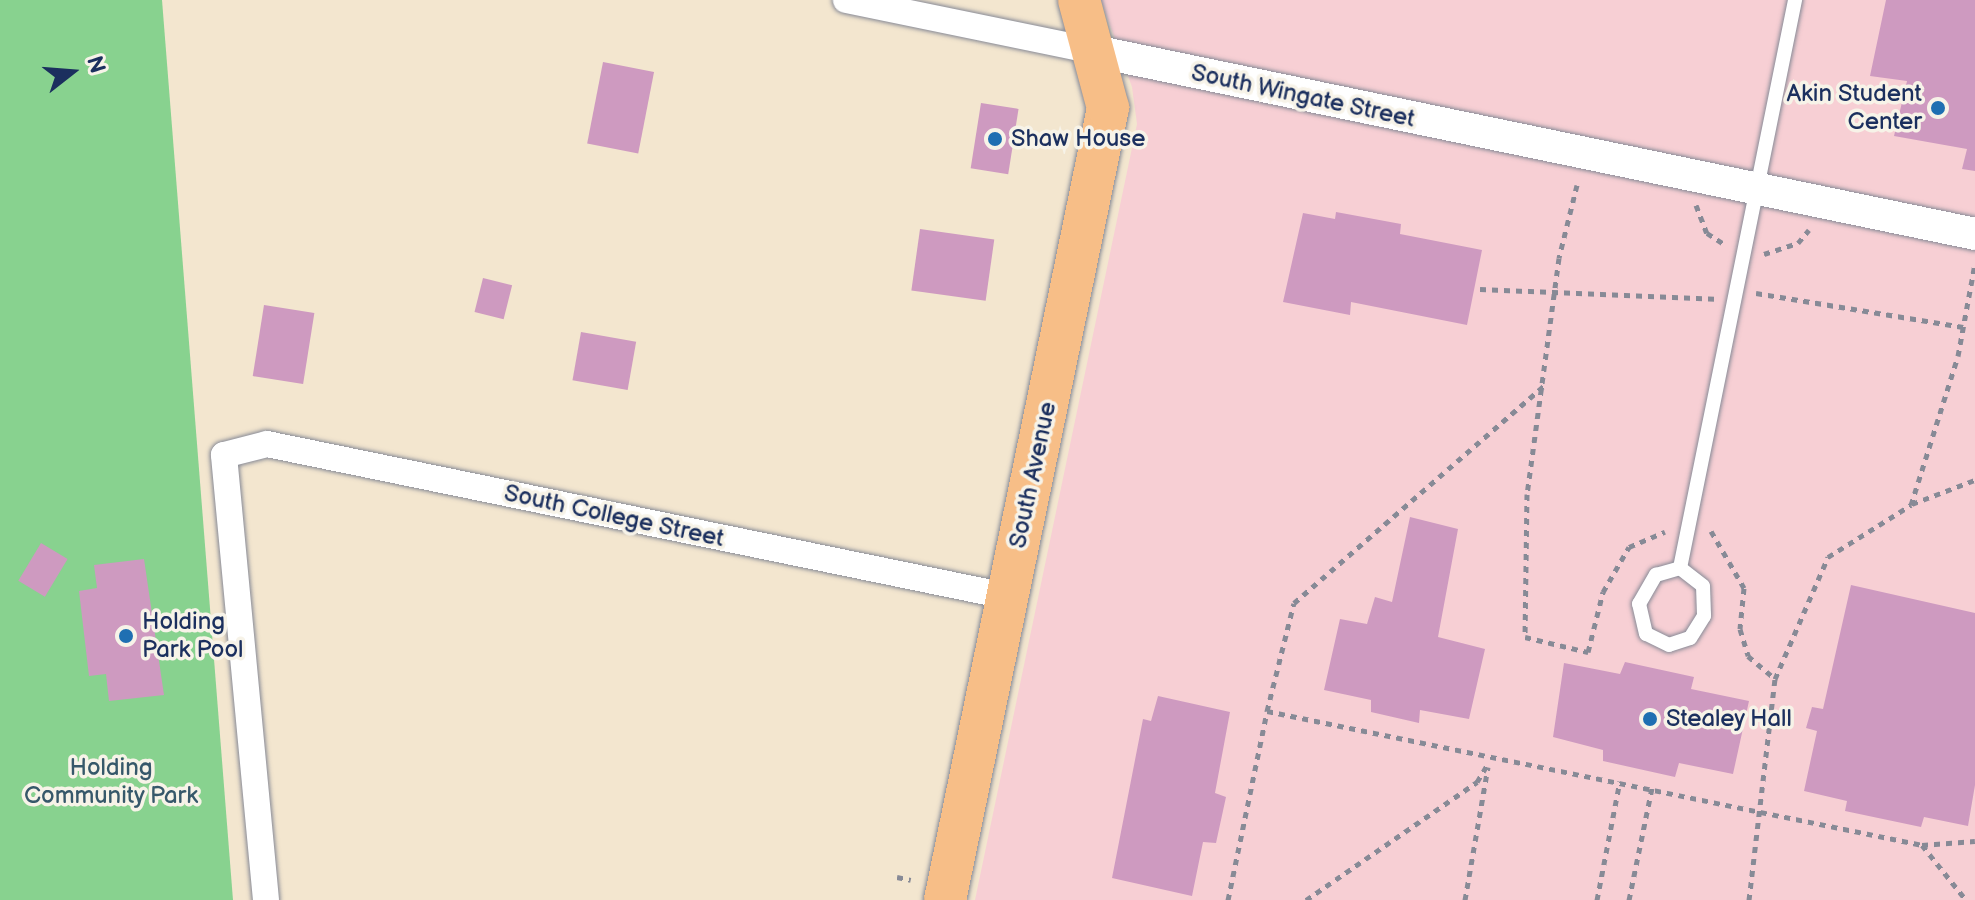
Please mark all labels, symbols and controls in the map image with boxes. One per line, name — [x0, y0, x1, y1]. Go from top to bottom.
north arrow — [32, 32, 112, 112]
text: N — [80, 53, 111, 77]
street label: South Wingate Street — [1188, 58, 1418, 134]
place label: Akin Student Center — [1786, 80, 1922, 136]
marker: Akin Student Center — [1929, 99, 1947, 117]
place label: Shaw House — [1011, 125, 1145, 153]
marker: Shaw House — [986, 130, 1004, 148]
street label: South Avenue — [1003, 399, 1063, 551]
street label: South College Street — [501, 479, 727, 553]
place label: Holding Park Pool — [142, 608, 243, 664]
marker: Holding Park Pool — [117, 627, 135, 645]
place label: Stealey Hall — [1666, 705, 1793, 733]
marker: Stealey Hall — [1641, 710, 1659, 728]
park label: Holding Community Park — [23, 754, 199, 810]

